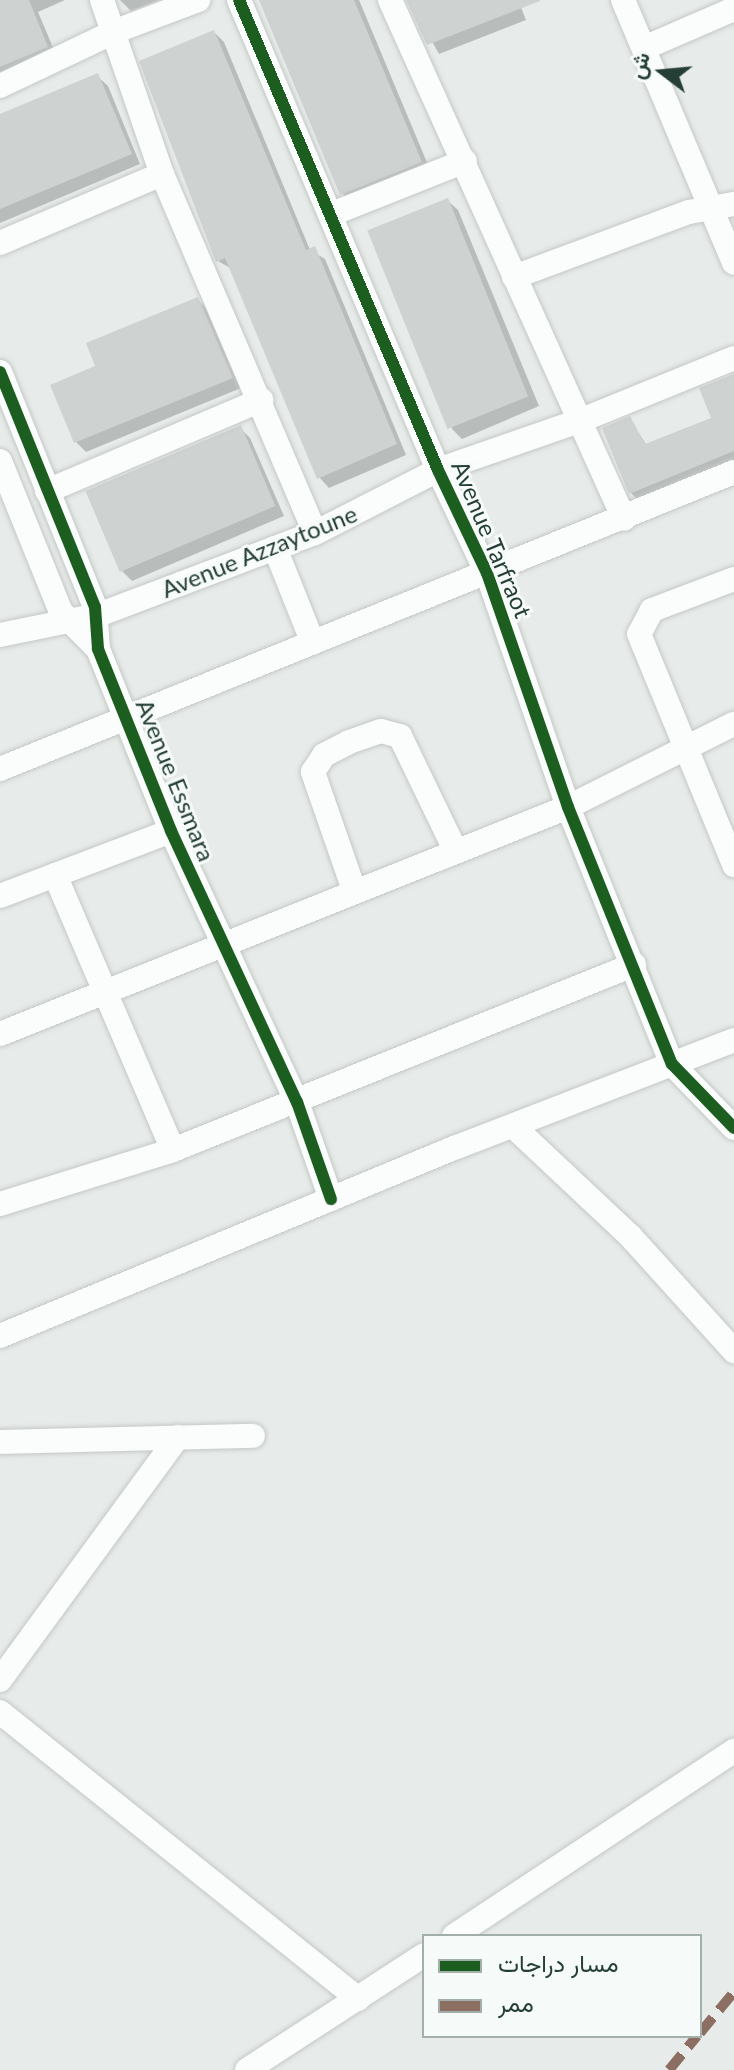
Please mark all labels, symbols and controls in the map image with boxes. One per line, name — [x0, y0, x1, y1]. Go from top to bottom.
north arrow — [622, 32, 702, 112]
text: ش — [622, 49, 655, 82]
street label: Avenue Tarfraot — [446, 456, 538, 622]
street label: Avenue Azzaytoune — [157, 498, 361, 604]
street label: Avenue Essmara — [130, 695, 222, 865]
legend — [422, 1934, 702, 2038]
text: مسار دراجات — [498, 1948, 619, 1977]
text: ممر — [498, 1988, 534, 2017]

